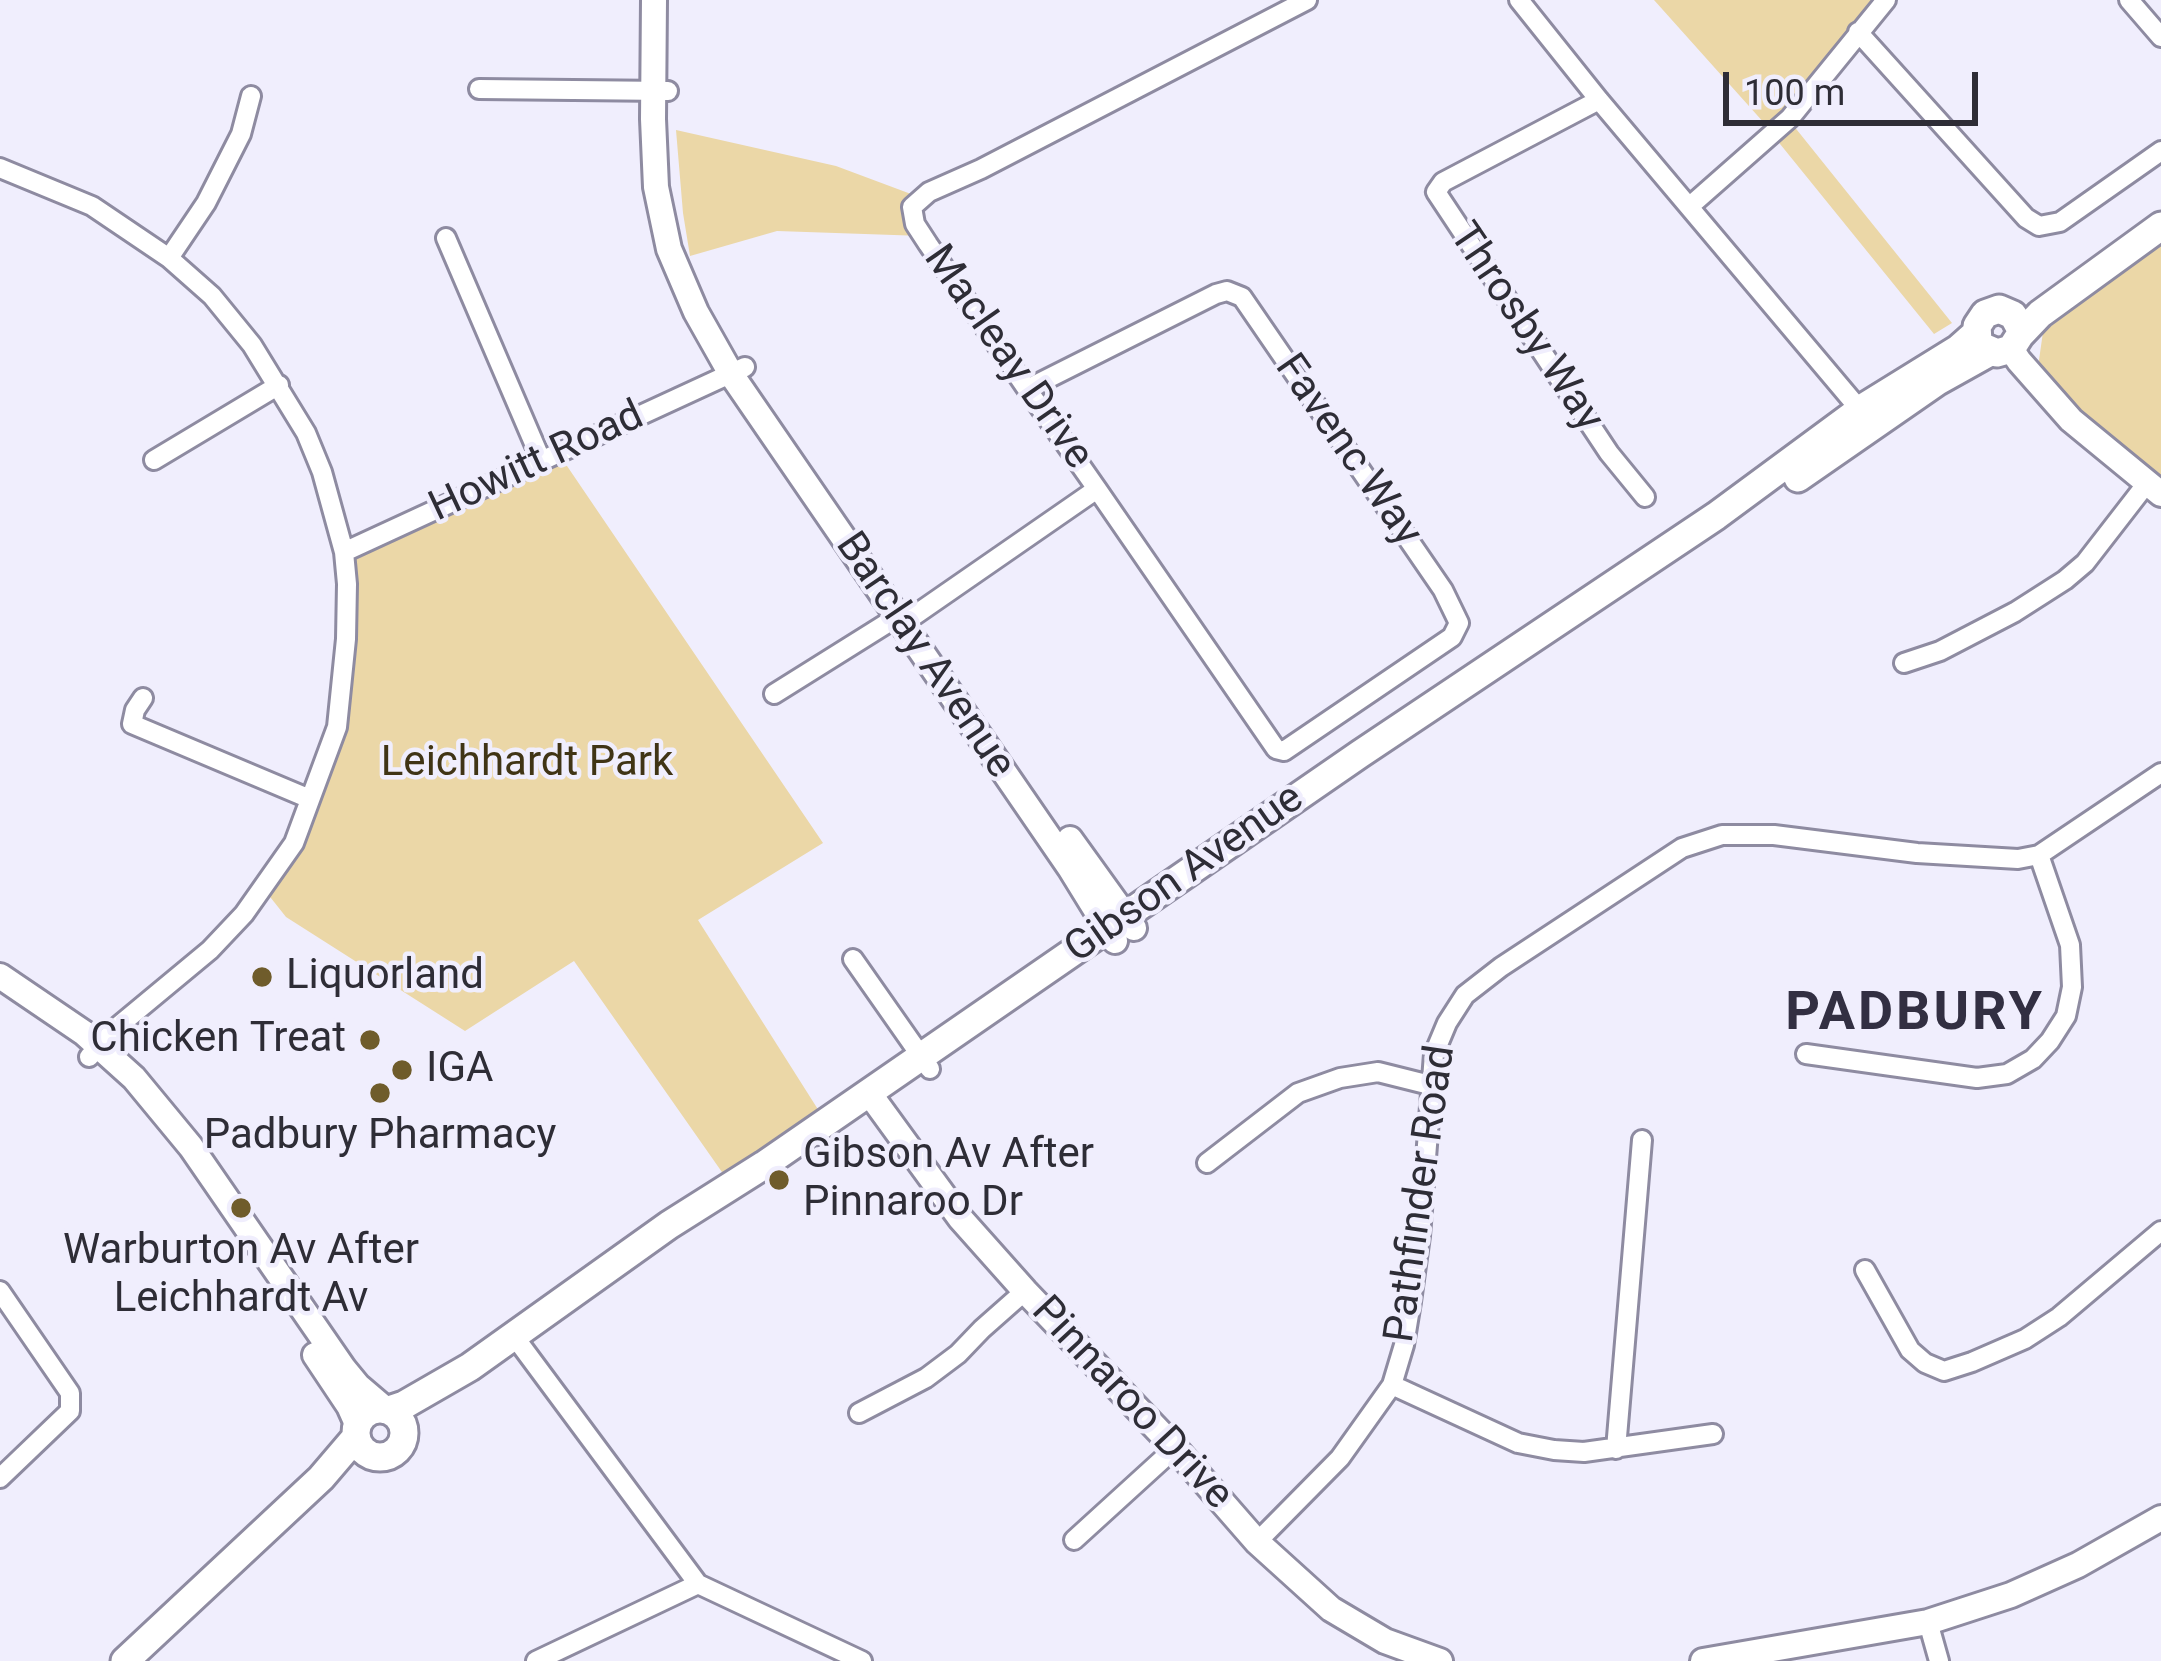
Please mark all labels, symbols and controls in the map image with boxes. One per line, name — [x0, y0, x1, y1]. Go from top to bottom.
scale bar — [1729, 48, 1984, 122]
text: 100 m — [1744, 72, 1845, 114]
street label: Throsby Way — [1437, 214, 1613, 442]
street label: Macleay Drive — [911, 237, 1103, 479]
street label: Favenc Way — [1263, 346, 1431, 556]
street label: Howitt Road — [422, 392, 652, 534]
street label: Barclay Avenue — [823, 524, 1025, 788]
park label: Leichhardt Park — [381, 739, 673, 789]
street label: Gibson Avenue — [1056, 774, 1314, 976]
place label: Liquorland — [286, 952, 484, 1002]
marker: Liquorland — [249, 964, 275, 990]
district label: PADBURY — [1785, 983, 2045, 1047]
place label: Chicken Treat — [90, 1015, 346, 1065]
marker: Chicken Treat — [357, 1027, 383, 1053]
street label: Pathfinder Road — [1376, 1042, 1468, 1346]
place label: IGA — [426, 1045, 493, 1095]
marker: IGA — [389, 1057, 415, 1083]
marker: Padbury Pharmacy — [367, 1080, 393, 1106]
place label: Padbury Pharmacy — [204, 1112, 556, 1162]
place label: Gibson Av After Pinnaroo Dr — [803, 1131, 1094, 1230]
marker: Gibson Av After Pinnaroo Dr — [766, 1167, 792, 1193]
marker: Warburton Av After Leichhardt Av — [228, 1195, 254, 1221]
place label: Warburton Av After Leichhardt Av — [63, 1227, 419, 1326]
street label: Pinnaroo Drive — [1020, 1287, 1242, 1521]

